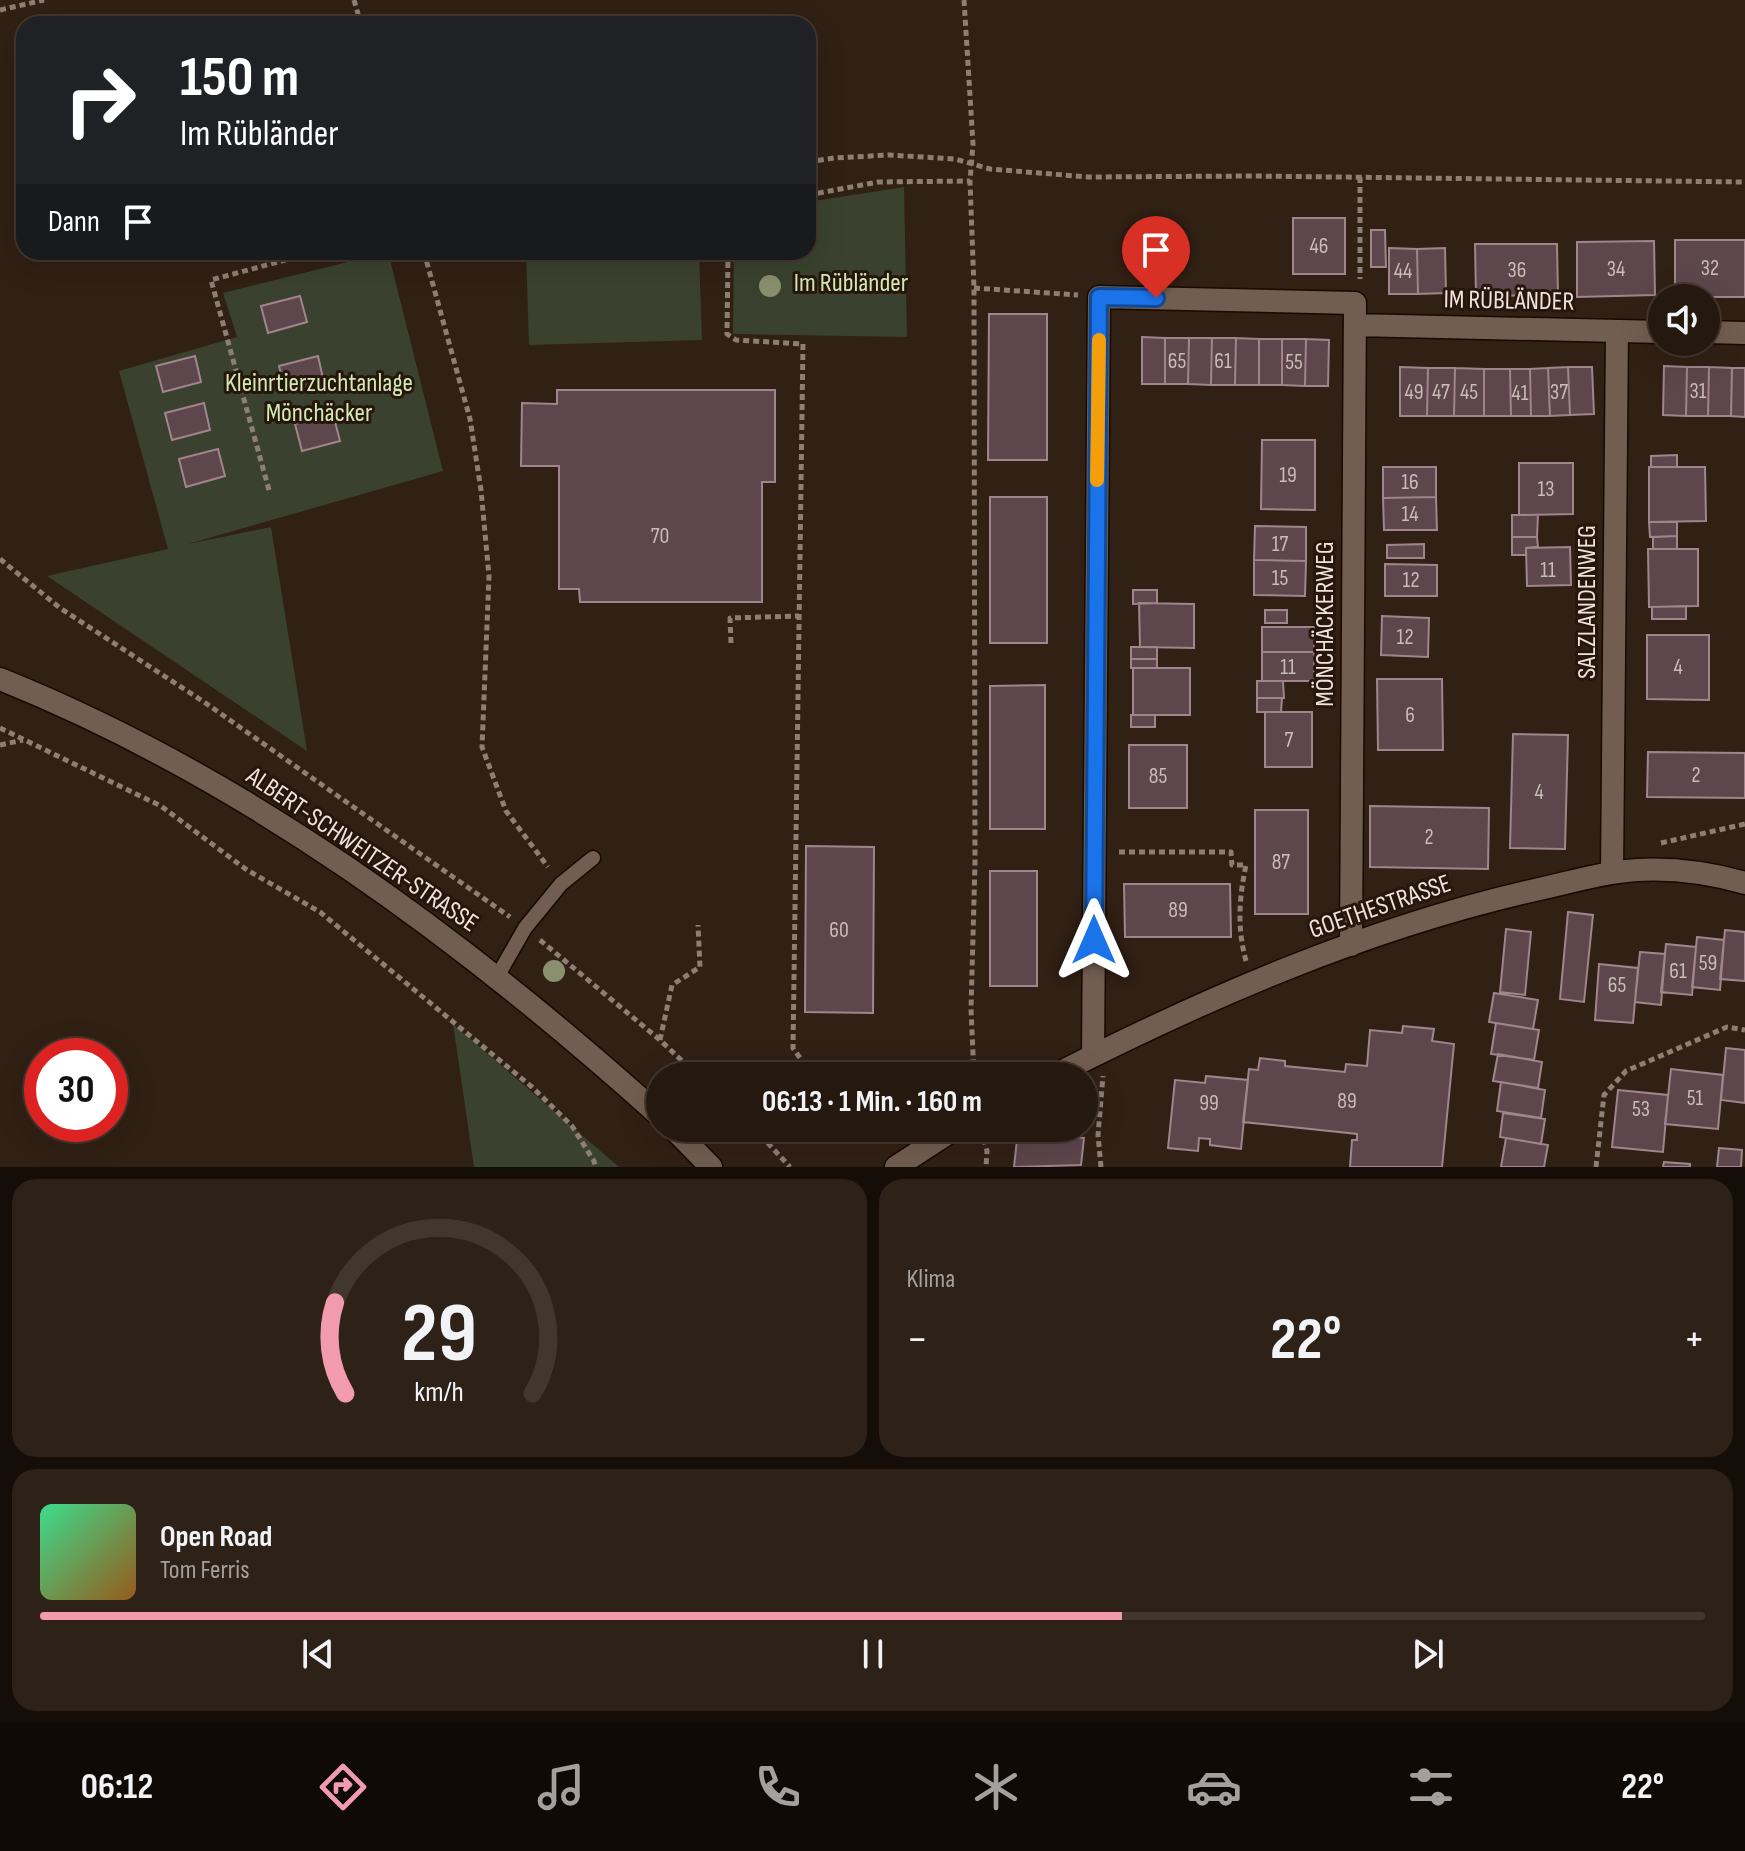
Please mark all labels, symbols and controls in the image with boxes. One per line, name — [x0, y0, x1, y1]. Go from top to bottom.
text: 150 m — [180, 45, 299, 112]
icon: right — [48, 48, 152, 152]
text: Im Rübländer — [180, 113, 339, 156]
icon: arrive — [116, 200, 160, 244]
text: Dann — [48, 204, 100, 240]
pin — [1122, 216, 1190, 298]
icon: arrive — [1134, 228, 1178, 272]
house number: 46 — [1310, 233, 1328, 260]
house number: 32 — [1701, 255, 1719, 282]
house number: 34 — [1607, 256, 1625, 283]
house number: 36 — [1508, 257, 1526, 284]
house number: 44 — [1394, 258, 1412, 285]
park label: Im Rübländer — [794, 268, 909, 299]
street label: IM RÜBLÄNDER — [1443, 284, 1575, 318]
map controls — [1648, 284, 1720, 356]
button: sound — [1648, 284, 1720, 356]
house number: 65 — [1168, 348, 1186, 375]
house number: 61 — [1214, 348, 1232, 375]
house number: 55 — [1285, 349, 1303, 376]
park label: Kleinrtierzuchtanlage Mönchäcker — [225, 368, 413, 429]
house number: 31 — [1690, 378, 1707, 405]
house number: 49 — [1405, 379, 1424, 406]
house number: 47 — [1432, 379, 1450, 406]
house number: 45 — [1460, 379, 1478, 406]
house number: 37 — [1550, 379, 1568, 406]
house number: 41 — [1512, 380, 1529, 407]
house number: 19 — [1279, 462, 1297, 489]
house number: 16 — [1401, 469, 1419, 496]
house number: 13 — [1538, 476, 1554, 503]
house number: 14 — [1402, 501, 1418, 528]
house number: 70 — [651, 523, 669, 550]
street label: SALZLANDENWEG — [1572, 525, 1603, 679]
house number: 17 — [1272, 531, 1288, 558]
street label: MÖNCHÄCKERWEG — [1310, 541, 1341, 707]
house number: 11 — [1540, 557, 1556, 584]
house number: 15 — [1272, 565, 1288, 592]
house number: 12 — [1402, 567, 1420, 594]
house number: 12 — [1396, 624, 1414, 651]
house number: 11 — [1280, 654, 1296, 681]
house number: 4 — [1673, 654, 1683, 681]
house number: 6 — [1405, 702, 1415, 729]
house number: 7 — [1285, 727, 1294, 754]
street label: ALBERT-SCHWEITZER-STRASSE — [239, 760, 484, 939]
house number: 2 — [1691, 762, 1701, 789]
house number: 85 — [1149, 763, 1167, 790]
house number: 4 — [1534, 779, 1544, 806]
house number: 2 — [1424, 824, 1434, 851]
house number: 87 — [1272, 849, 1290, 876]
street label: GOETHESTRASSE — [1305, 868, 1455, 946]
house number: 89 — [1168, 897, 1188, 924]
position arrow — [1052, 898, 1136, 982]
house number: 60 — [829, 917, 849, 944]
house number: 59 — [1699, 950, 1717, 977]
house number: 61 — [1669, 958, 1687, 985]
house number: 65 — [1608, 972, 1626, 999]
speed limit sign: 30 — [24, 1038, 128, 1142]
text: 06:13 · 1 Min. · 160 m — [762, 1084, 982, 1120]
house number: 51 — [1687, 1085, 1704, 1112]
house number: 89 — [1337, 1088, 1357, 1115]
house number: 99 — [1199, 1090, 1219, 1117]
house number: 53 — [1632, 1096, 1650, 1123]
text: Klima — [907, 1264, 955, 1295]
text: 29 — [401, 1285, 477, 1385]
text: 22° — [1270, 1304, 1342, 1376]
text: − — [907, 1313, 928, 1366]
text: + — [1683, 1313, 1705, 1366]
text: km/h — [415, 1375, 464, 1410]
text: Open Road — [160, 1519, 272, 1555]
text: Tom Ferris — [160, 1555, 250, 1586]
icon: previous — [296, 1632, 340, 1676]
icon: pause — [851, 1632, 895, 1676]
icon: next — [1406, 1632, 1450, 1676]
icon: directions — [315, 1759, 371, 1815]
icon: music — [533, 1759, 589, 1815]
icon: phone — [750, 1759, 806, 1815]
icon: climate — [968, 1759, 1024, 1815]
icon: car — [1186, 1759, 1242, 1815]
icon: filters — [1403, 1759, 1459, 1815]
text: 06:12 — [81, 1766, 153, 1809]
text: 22° — [1621, 1766, 1664, 1809]

